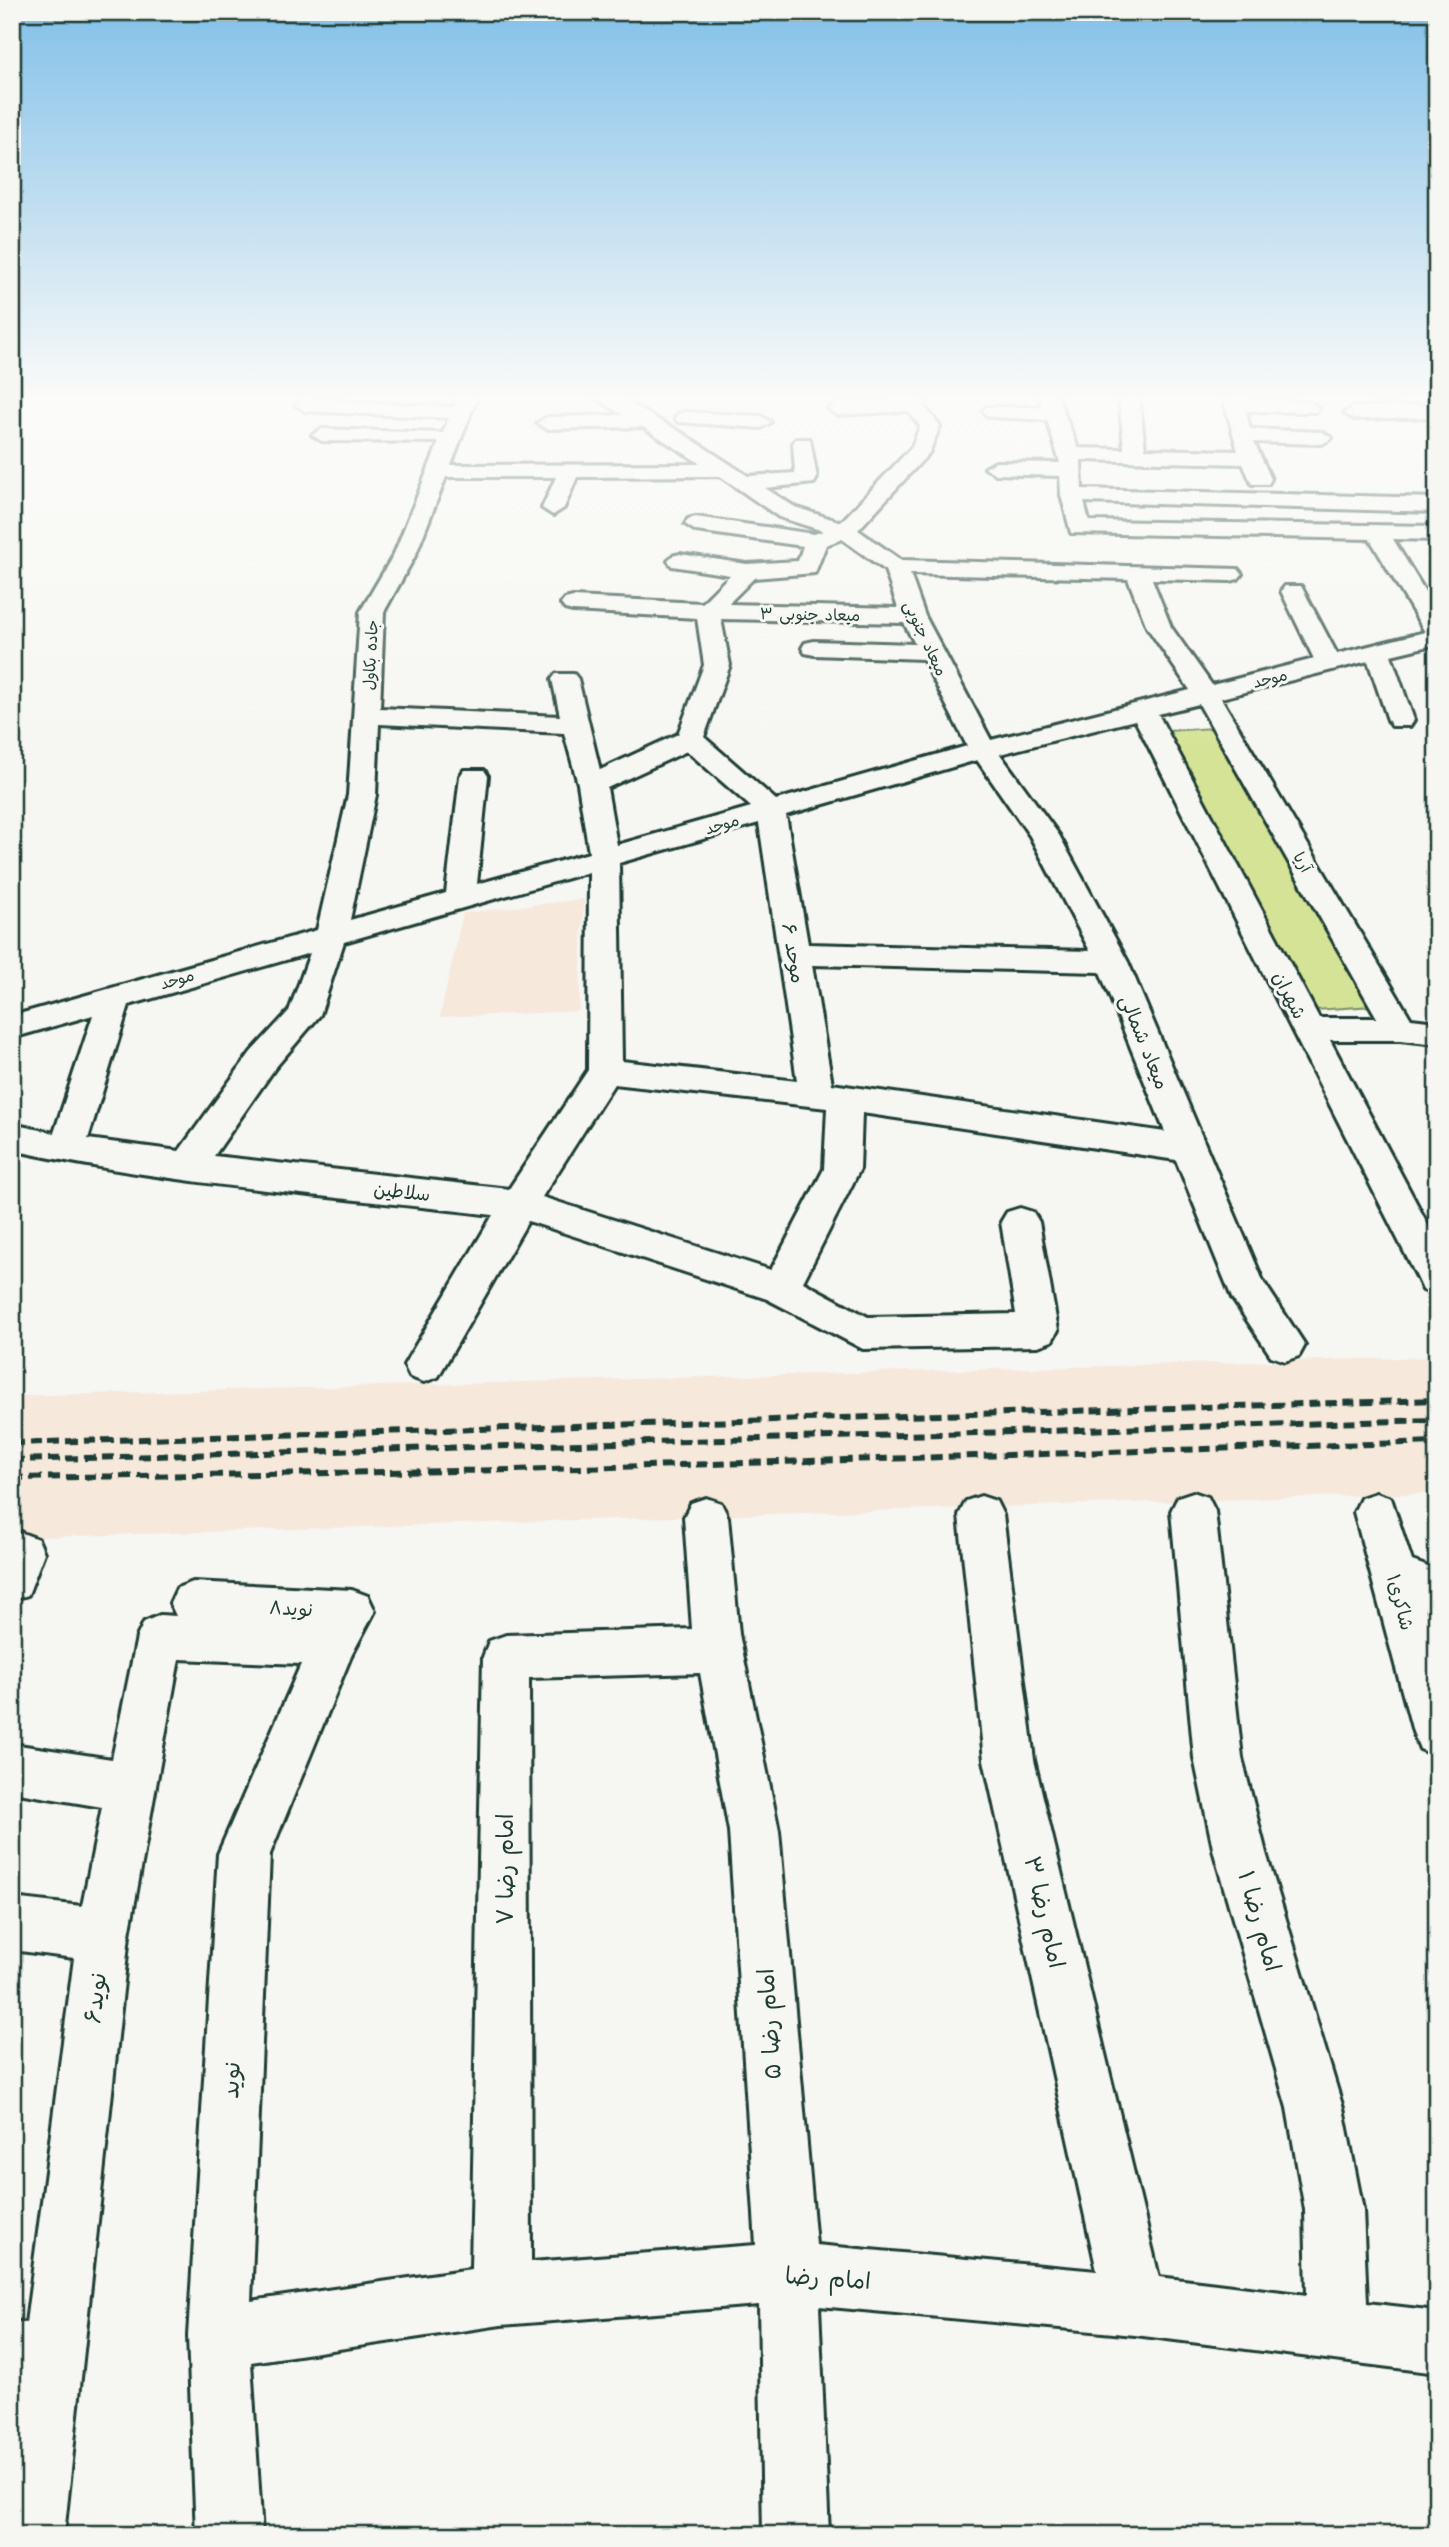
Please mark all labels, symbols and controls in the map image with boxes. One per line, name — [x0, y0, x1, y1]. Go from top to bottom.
street label: میعاد جنوبی — [896, 597, 953, 681]
street label: میعاد جنوبی ۳ — [760, 602, 860, 629]
street label: جاده بکاول — [357, 619, 386, 691]
street label: موحد — [1250, 663, 1290, 696]
street label: موحد — [702, 809, 743, 842]
street label: آریا — [1286, 848, 1318, 879]
street label: موحد ۶ — [772, 921, 812, 986]
street label: موحد — [157, 964, 198, 997]
street label: شهران — [1263, 967, 1313, 1025]
street label: میعاد شمالی — [1111, 991, 1176, 1095]
street label: سلاطین — [372, 1175, 432, 1211]
street label: شاکری۱ — [1377, 1571, 1421, 1634]
street label: نوید۸ — [268, 1594, 314, 1626]
street label: امام رضا ۷ — [489, 1813, 525, 1925]
street label: امام رضا ۳ — [1013, 1853, 1073, 1972]
street label: امام رضا ۱ — [1226, 1867, 1290, 1976]
street label: امام رضا ۵ — [749, 1967, 793, 2081]
street label: نوید۶ — [76, 1971, 118, 2026]
street label: نوید — [214, 2061, 252, 2100]
street label: امام رضا — [784, 2259, 872, 2301]

